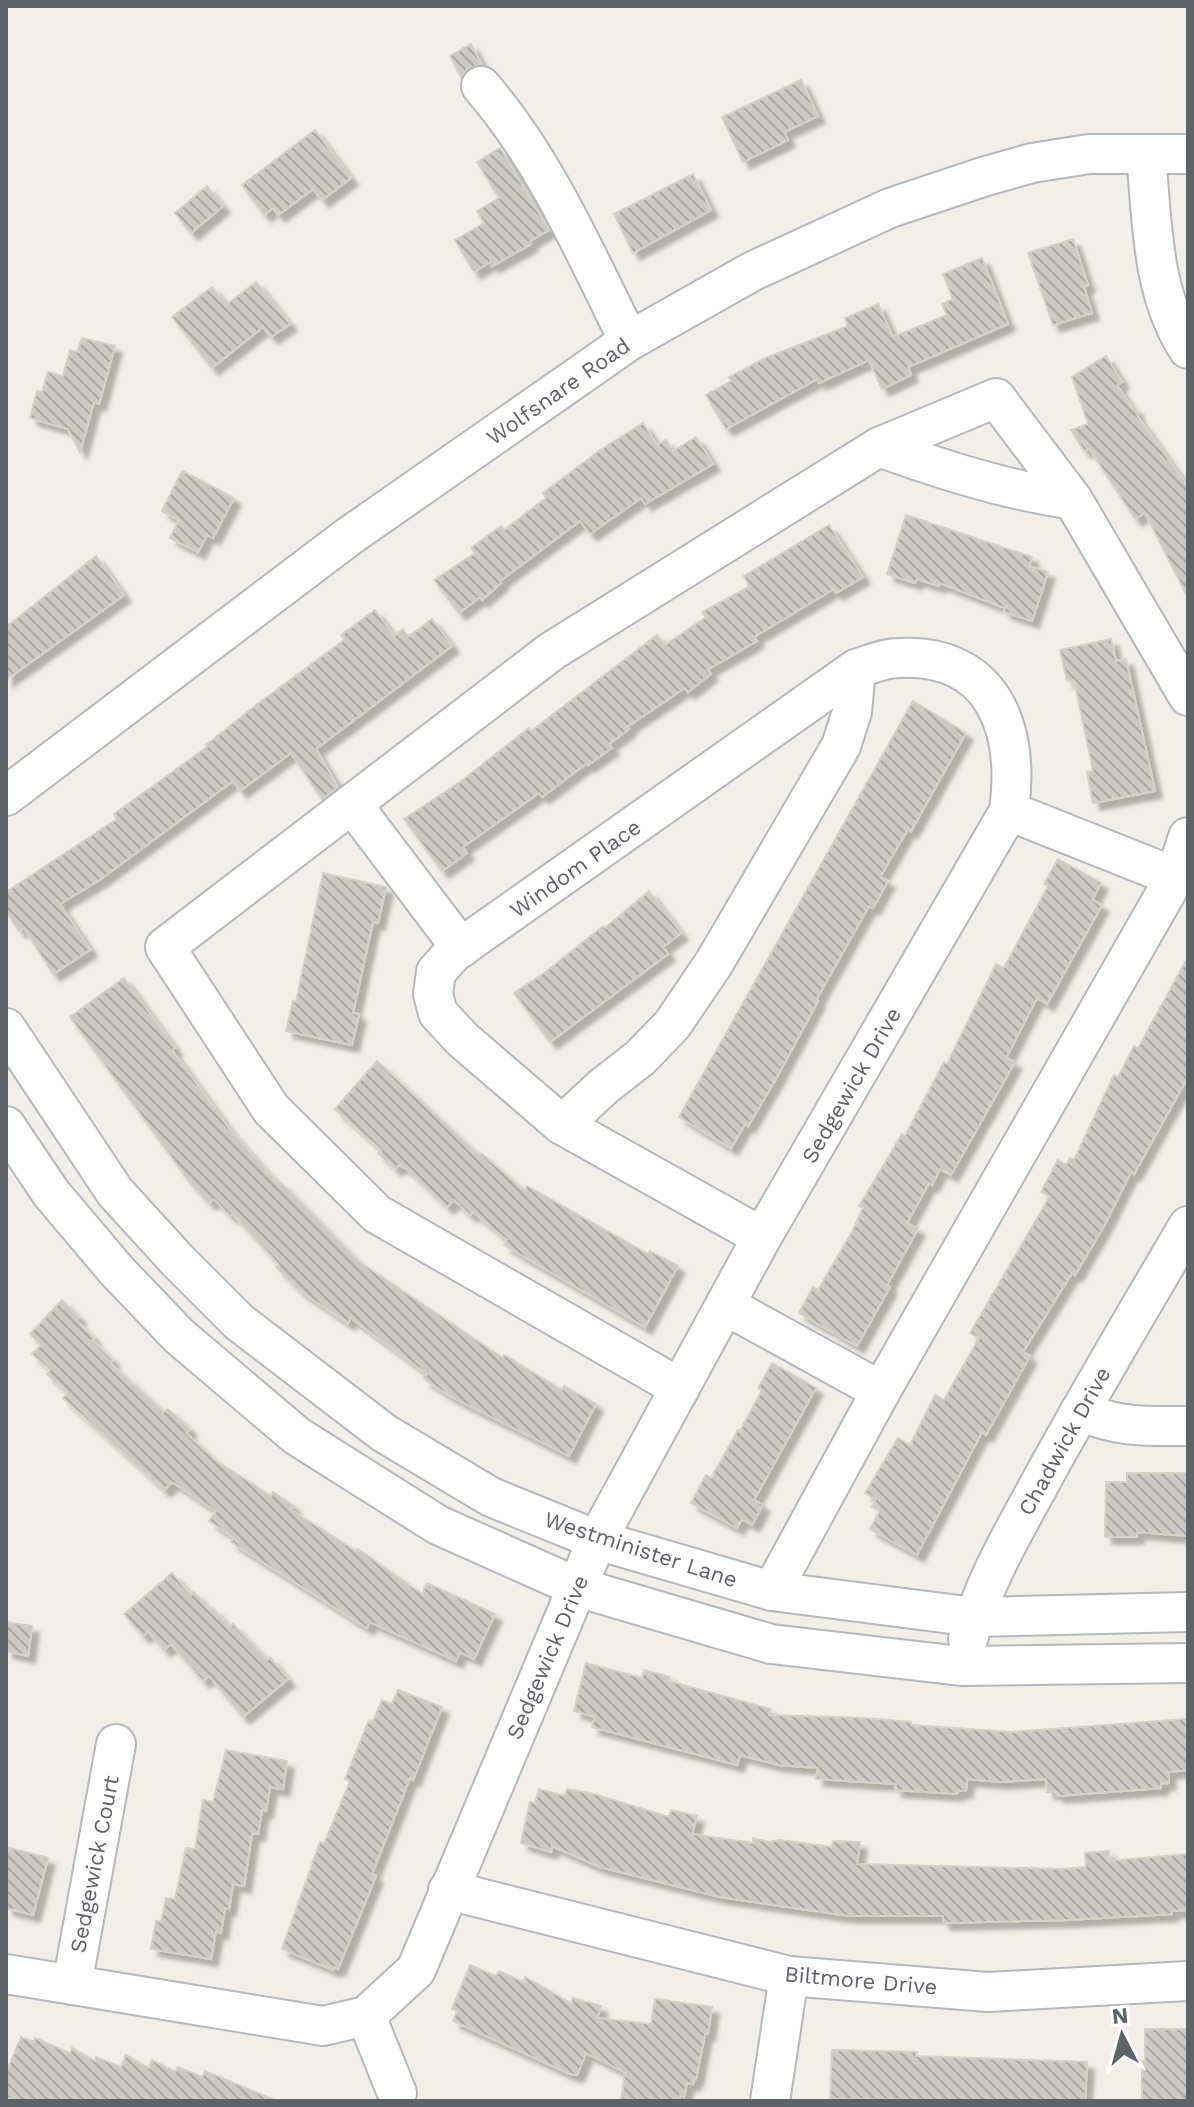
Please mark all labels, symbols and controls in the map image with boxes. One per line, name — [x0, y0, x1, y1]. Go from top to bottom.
street label: Wolfsnare Road — [482, 333, 635, 450]
street label: Windom Place — [505, 814, 645, 923]
street label: Sedgewick Drive — [797, 1003, 906, 1167]
street label: Chadwick Drive — [1013, 1363, 1116, 1520]
street label: Westminister Lane — [541, 1506, 741, 1593]
street label: Sedgewick Drive — [502, 1572, 593, 1743]
street label: Sedgewick Court — [65, 1773, 124, 1955]
street label: Biltmore Drive — [783, 1961, 938, 2000]
north arrow — [1082, 1995, 1162, 2075]
text: N — [1111, 2002, 1129, 2029]

